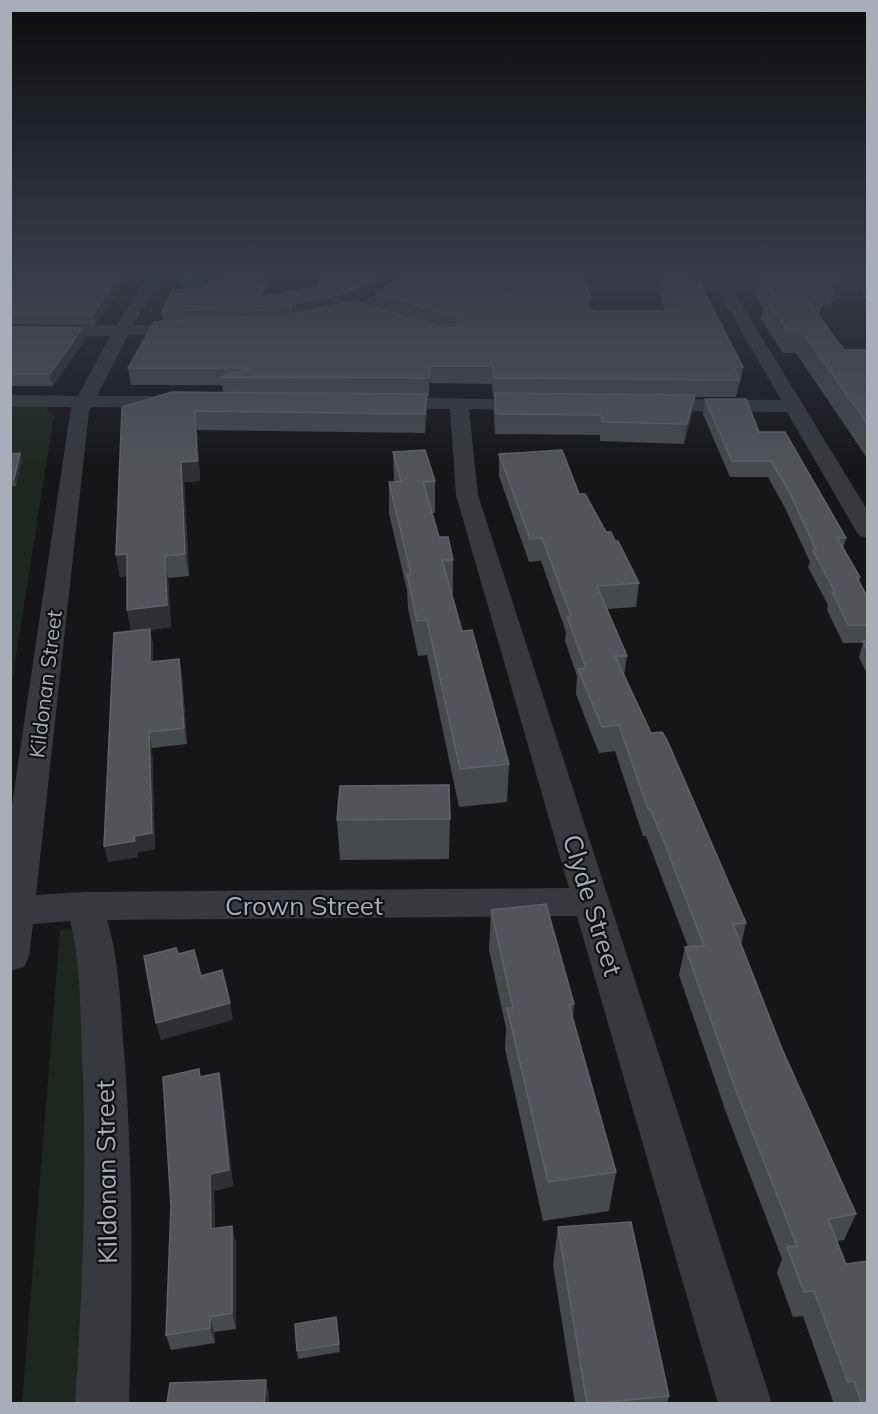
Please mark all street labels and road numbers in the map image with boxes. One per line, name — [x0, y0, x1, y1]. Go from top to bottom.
street label: Kildonan Street — [23, 609, 67, 759]
street label: Clyde Street — [556, 830, 630, 980]
street label: Crown Street — [225, 889, 383, 922]
street label: Kildonan Street — [88, 1080, 124, 1264]

